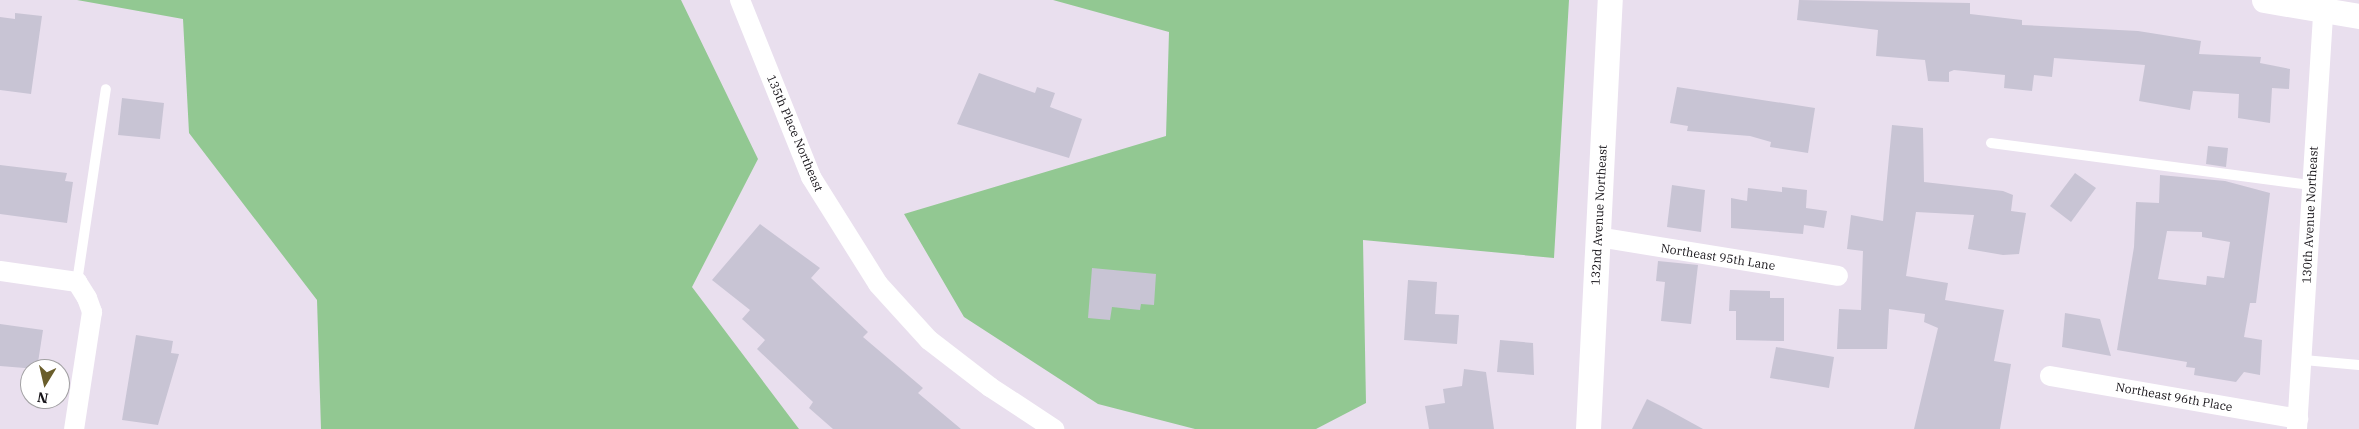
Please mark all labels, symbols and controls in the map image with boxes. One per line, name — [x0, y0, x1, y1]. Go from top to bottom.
street label: 135th Place Northeast — [764, 72, 826, 194]
street label: 132nd Avenue Northeast — [1588, 144, 1610, 286]
street label: 130th Avenue Northeast — [2299, 146, 2321, 284]
street label: Northeast 95th Lane — [1660, 241, 1776, 273]
north arrow — [20, 359, 70, 409]
street label: Northeast 96th Place — [2115, 380, 2233, 414]
text: N — [36, 388, 50, 408]

